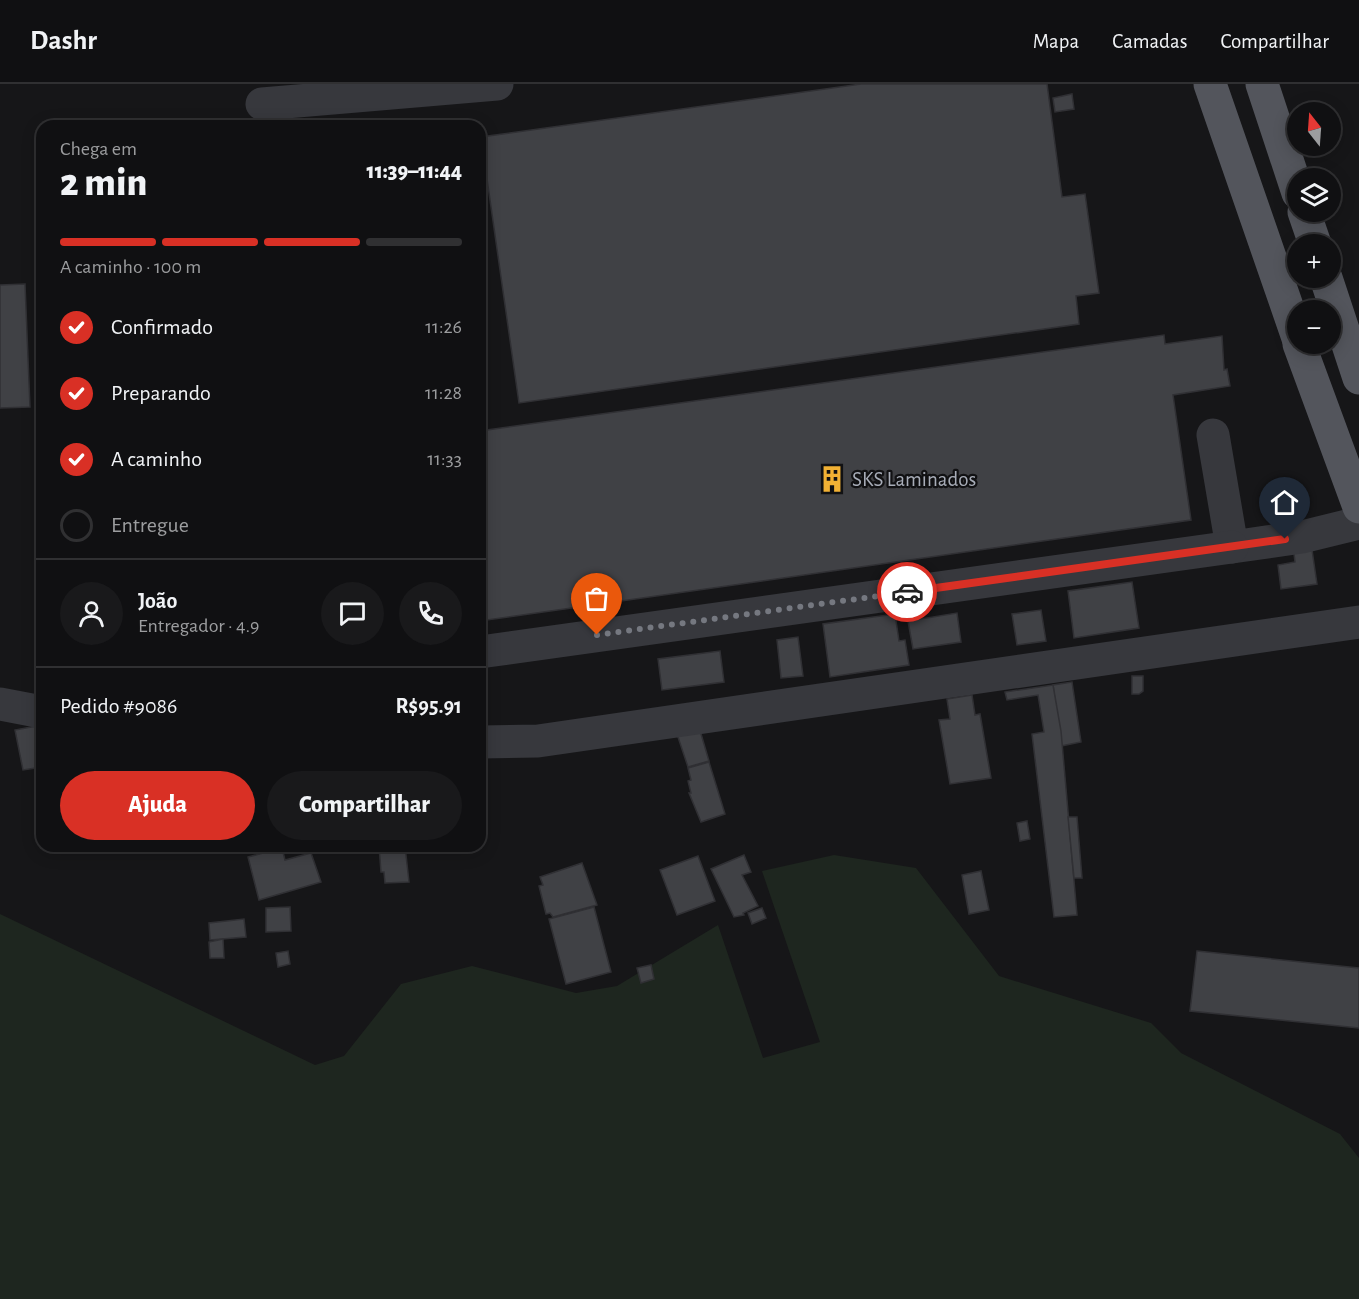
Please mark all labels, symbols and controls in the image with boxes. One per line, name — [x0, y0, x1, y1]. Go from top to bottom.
text: Dashr — [30, 27, 97, 55]
text: Mapa — [1033, 31, 1079, 52]
text: Camadas — [1112, 31, 1187, 52]
text: Compartilhar — [1220, 31, 1329, 52]
north arrow — [1287, 102, 1341, 156]
map controls — [1287, 102, 1341, 354]
text: Chega em — [60, 139, 137, 159]
text: 11:39–11:44 — [367, 160, 462, 182]
text: 2 min — [60, 164, 147, 203]
button: layers — [1287, 168, 1341, 222]
button: + — [1287, 234, 1341, 288]
text: A caminho · 100 m — [60, 257, 201, 277]
button: − — [1287, 300, 1341, 354]
icon: check — [60, 311, 93, 344]
text: Confirmado — [111, 316, 213, 338]
text: 11:26 — [425, 317, 462, 337]
icon: check — [60, 377, 93, 410]
text: Preparando — [111, 382, 211, 404]
text: 11:28 — [425, 383, 462, 403]
icon: check — [60, 443, 93, 476]
text: A caminho — [111, 448, 202, 470]
text: 11:33 — [427, 449, 462, 469]
building icon: SKS Laminados — [817, 464, 847, 494]
place label: SKS Laminados — [852, 469, 976, 490]
pin — [1259, 477, 1310, 539]
icon: home — [1268, 486, 1301, 519]
text: Entregue — [111, 514, 189, 536]
courier — [877, 562, 937, 622]
pin — [571, 573, 622, 635]
icon: car — [891, 576, 924, 609]
button: person — [60, 582, 123, 645]
button: chat — [321, 582, 384, 645]
button: phone — [399, 582, 462, 645]
icon: bag — [580, 582, 613, 615]
text: João — [138, 590, 177, 612]
text: Entregador · 4.9 — [138, 616, 260, 636]
text: Pedido #9086 — [60, 695, 177, 717]
text: R$95.91 — [395, 695, 462, 717]
button: Ajuda — [60, 771, 255, 840]
button: Compartilhar — [267, 771, 462, 840]

